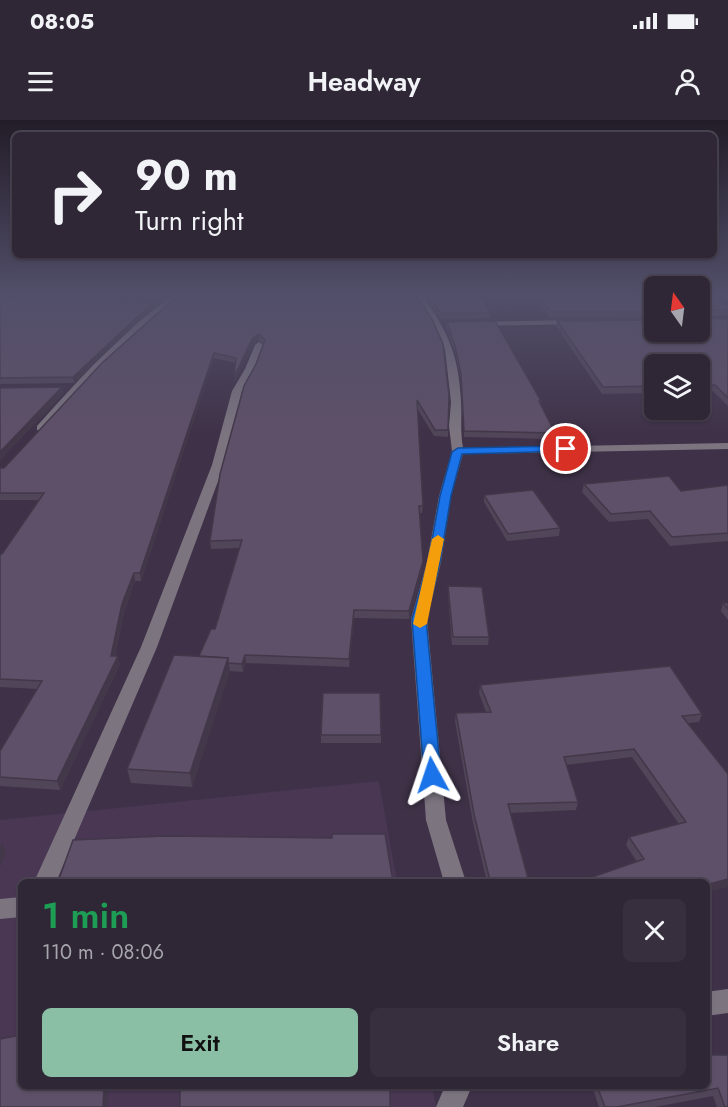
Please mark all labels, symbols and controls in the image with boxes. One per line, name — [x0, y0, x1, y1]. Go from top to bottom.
text: 08:05 — [30, 5, 94, 37]
text: Headway — [307, 62, 421, 101]
icon: menu — [24, 65, 57, 98]
icon: person — [671, 65, 704, 98]
text: 90 m — [135, 145, 238, 206]
icon: right — [36, 156, 114, 234]
text: Turn right — [135, 201, 243, 240]
north arrow — [644, 276, 710, 342]
map controls — [644, 276, 710, 420]
button: layers — [644, 354, 710, 420]
pin — [540, 423, 591, 474]
icon: arrive — [549, 432, 582, 465]
position arrow — [400, 743, 464, 807]
text: 1 min — [42, 889, 129, 941]
button: close — [623, 899, 686, 962]
text: 110 m · 08:06 — [42, 938, 164, 967]
button: Exit — [42, 1008, 358, 1077]
button: Share — [370, 1008, 686, 1077]

